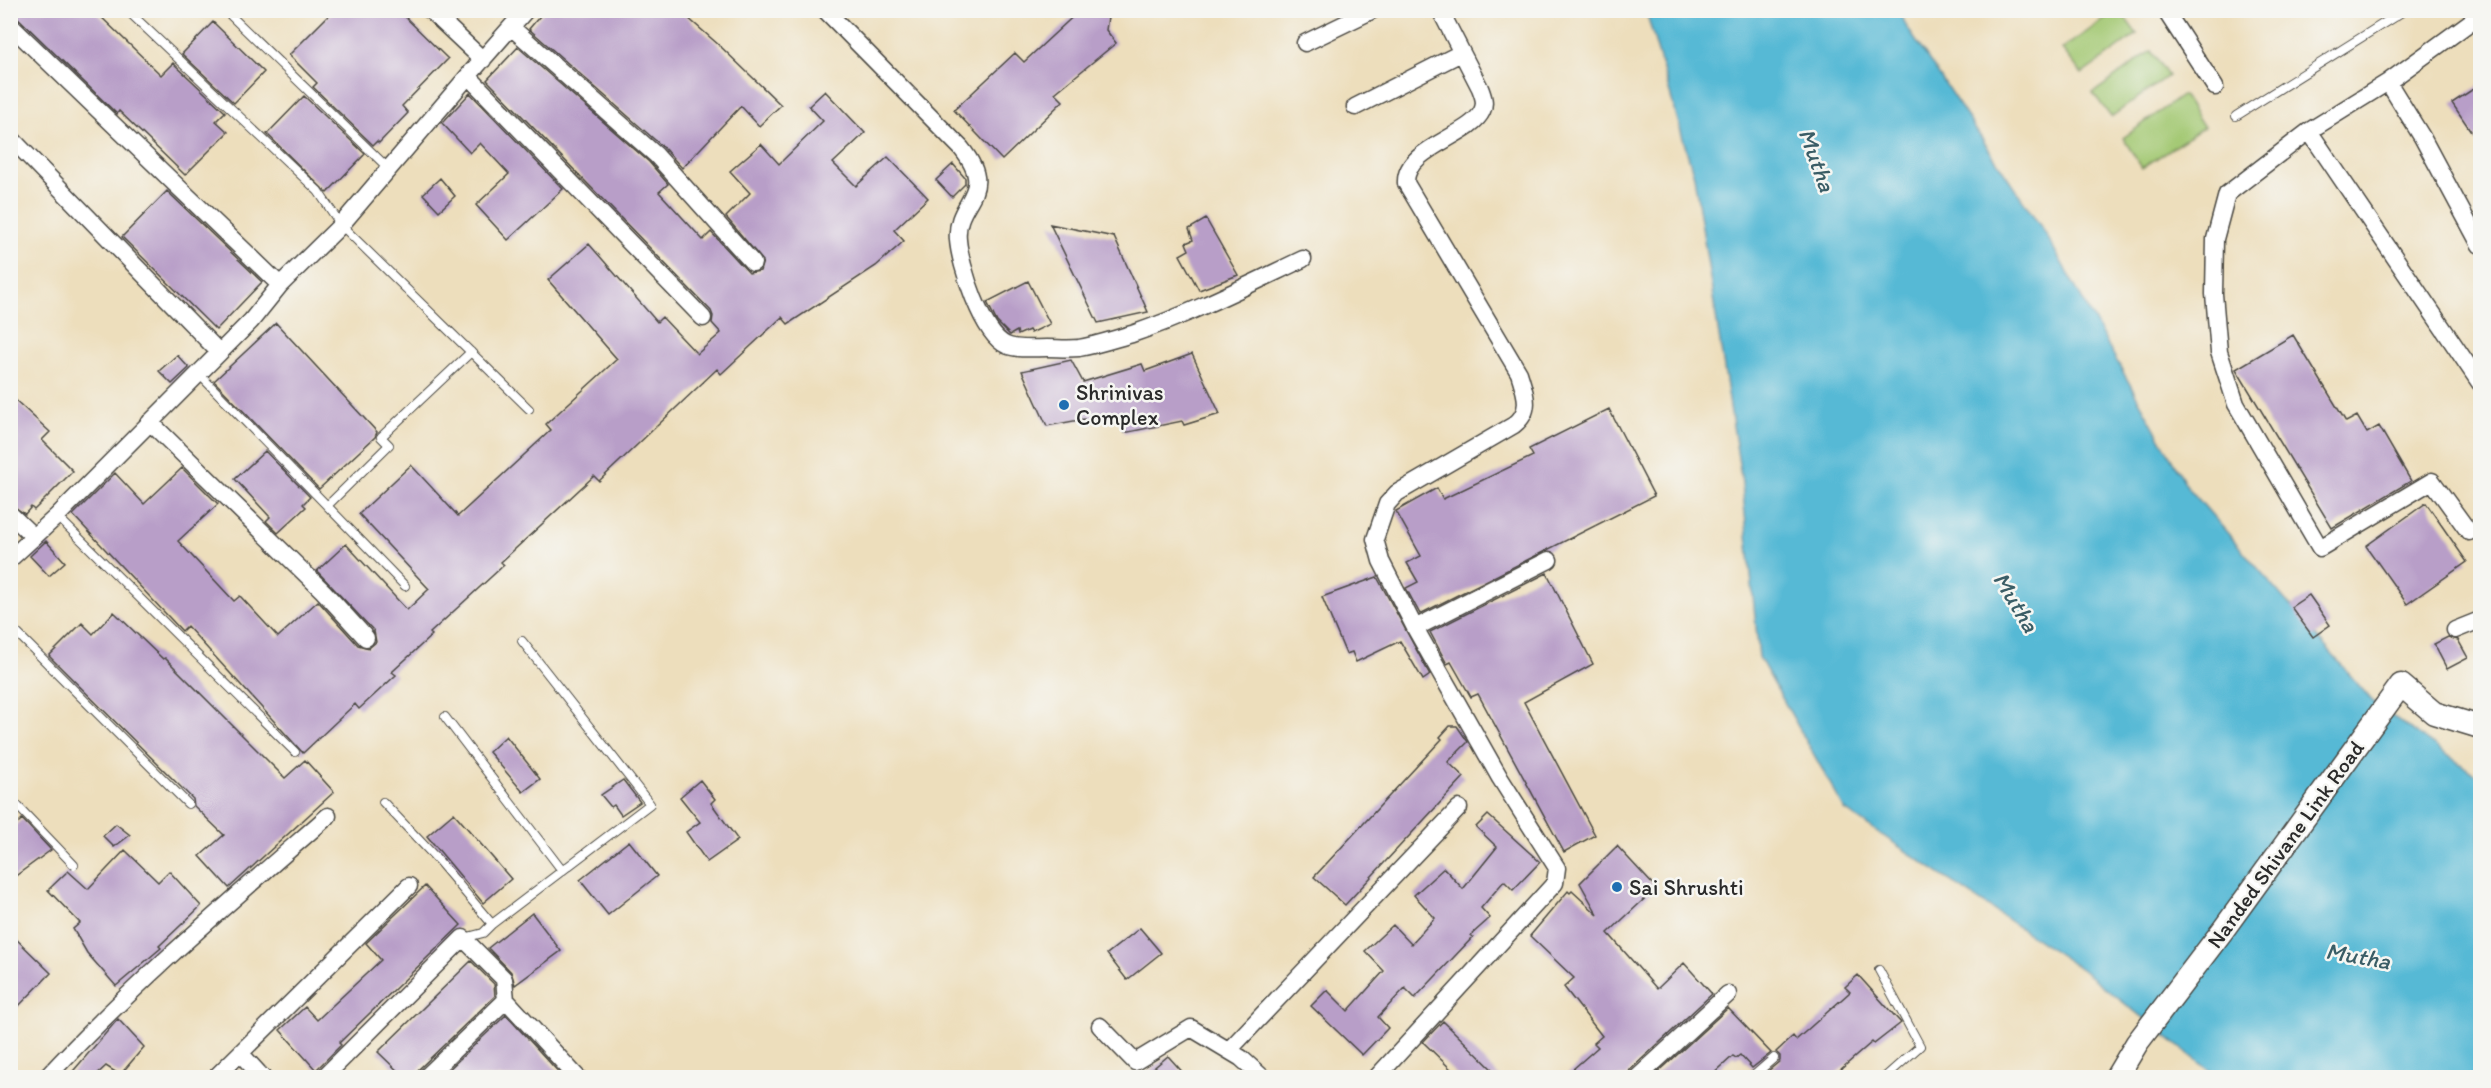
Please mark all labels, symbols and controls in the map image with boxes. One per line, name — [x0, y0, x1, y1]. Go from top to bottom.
water label: Mutha — [1793, 124, 1843, 197]
place label: Shrinivas Complex — [1076, 379, 1164, 431]
marker: Shrinivas Complex — [1057, 398, 1071, 412]
water label: Mutha — [1987, 566, 2046, 638]
street label: Nanded Shivane Link Road — [2201, 735, 2370, 953]
place label: Sai Shrushti — [1629, 874, 1744, 901]
marker: Sai Shrushti — [1610, 880, 1624, 894]
water label: Mutha — [2323, 936, 2394, 976]

